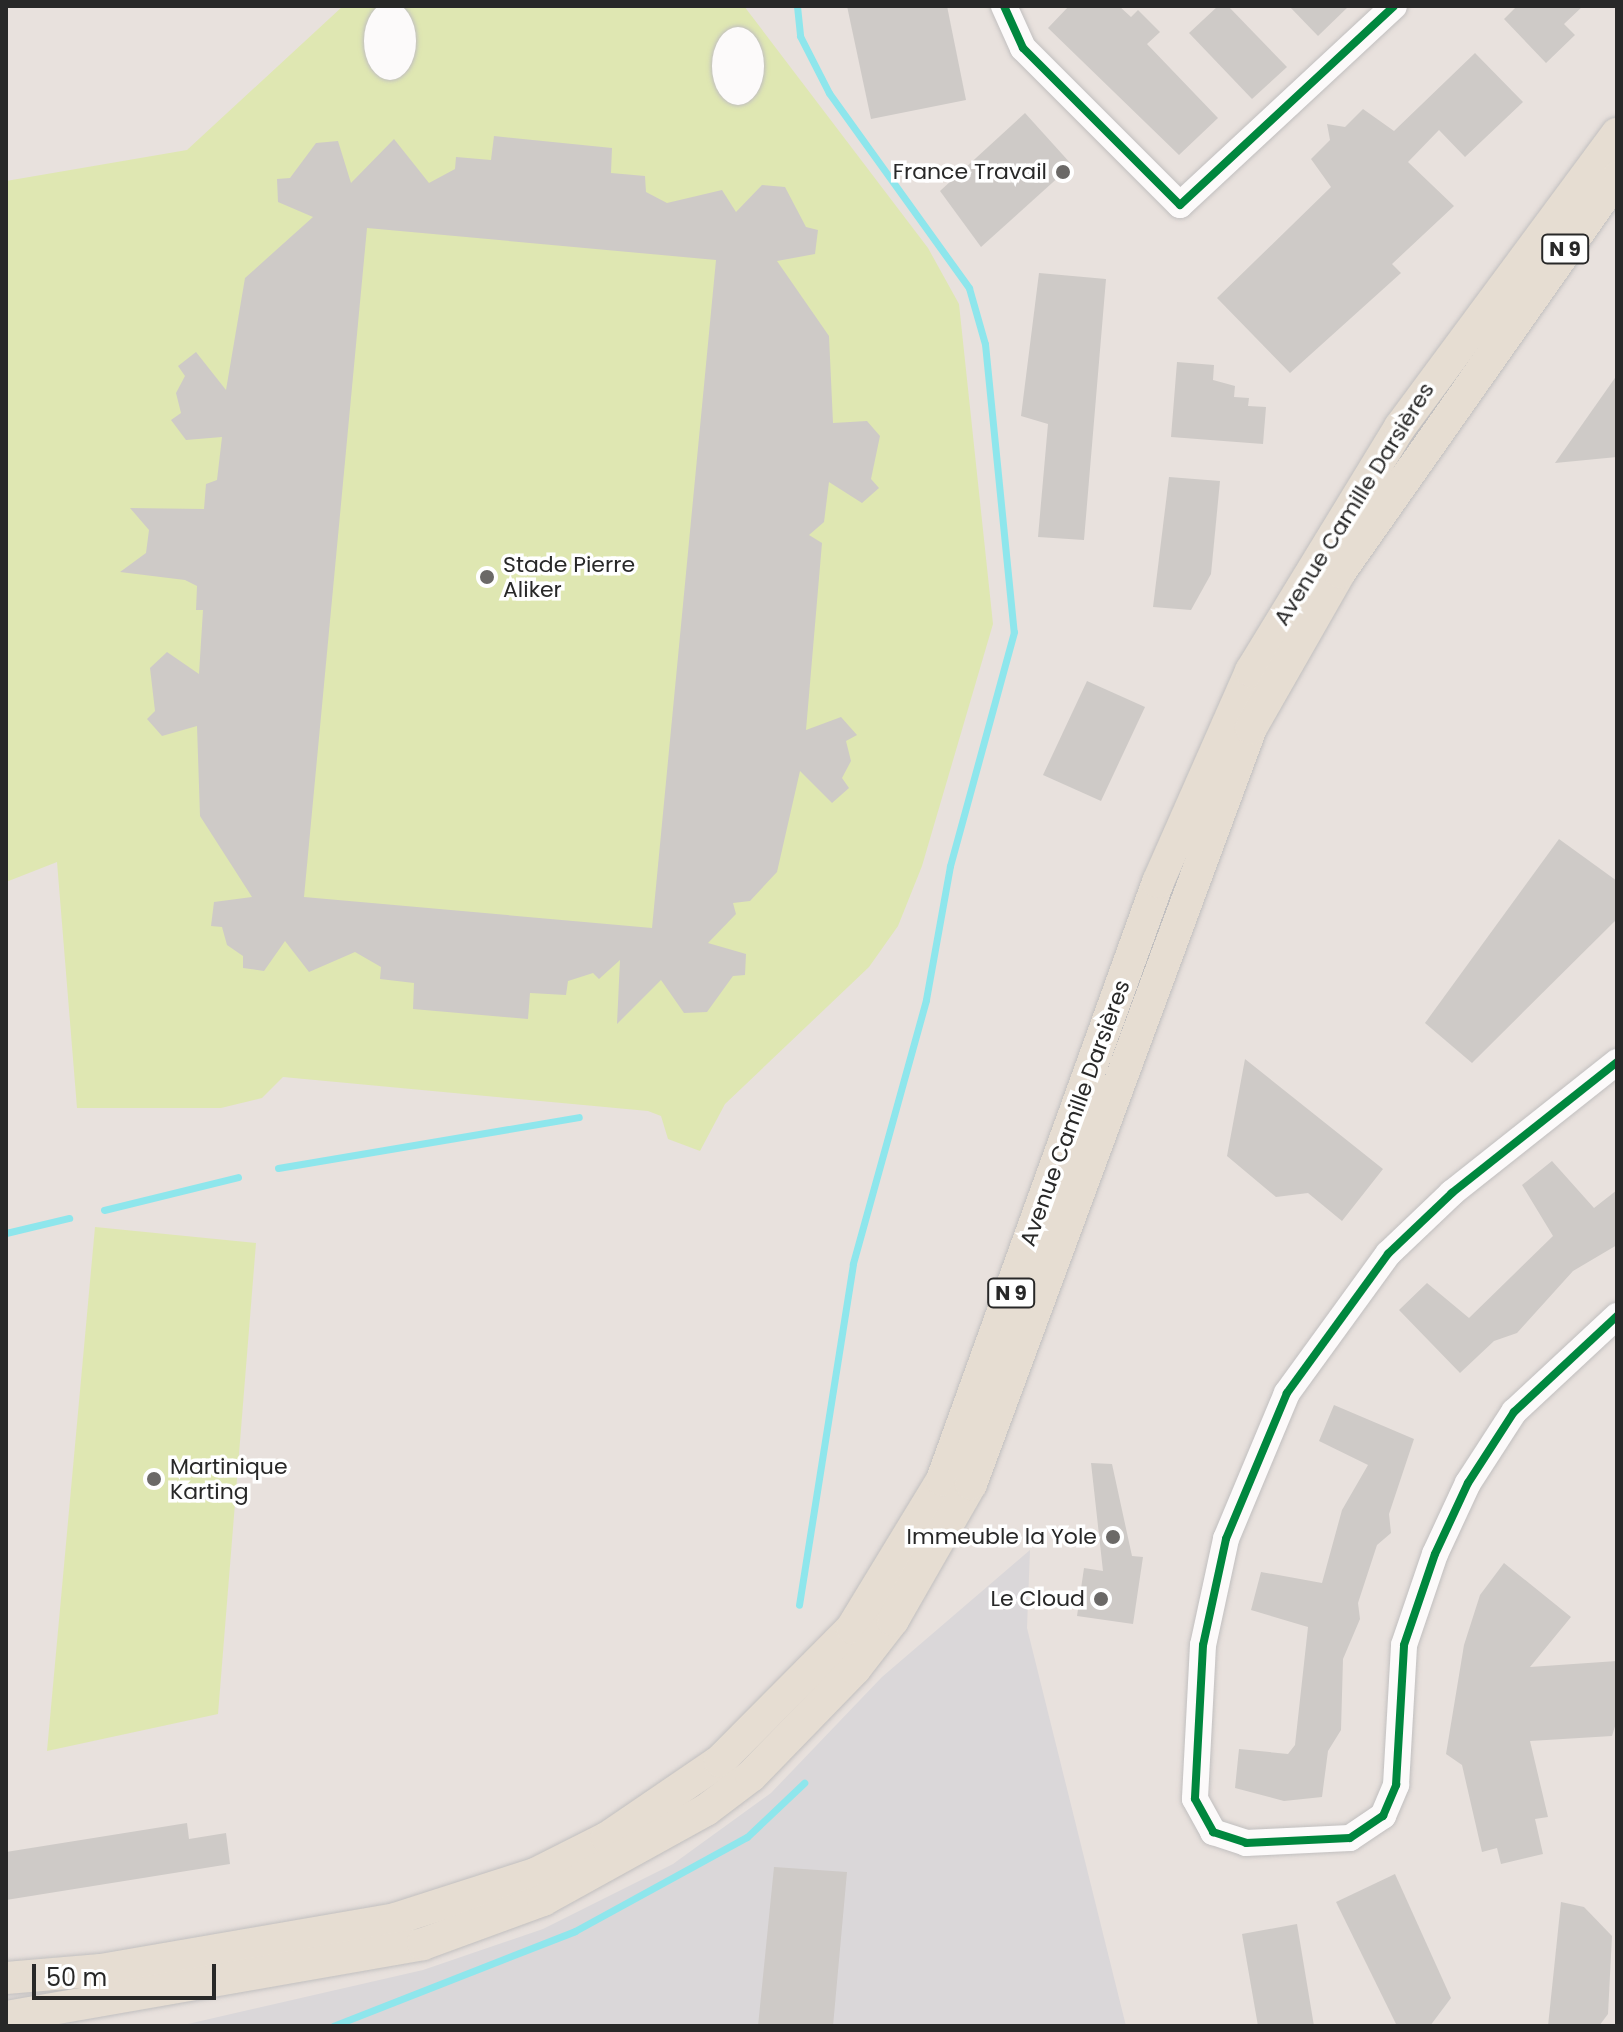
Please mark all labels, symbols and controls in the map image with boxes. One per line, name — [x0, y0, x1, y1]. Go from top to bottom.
place label: France Travail — [893, 159, 1047, 185]
marker: France Travail — [1054, 163, 1072, 181]
road number: N 9 — [1541, 233, 1589, 265]
street label: Avenue Camille Darsières — [1268, 378, 1440, 630]
place label: Stade Pierre Aliker — [503, 551, 635, 602]
marker: Stade Pierre Aliker — [478, 568, 496, 586]
street label: Avenue Camille Darsières — [1014, 976, 1136, 1250]
road number: N 9 — [987, 1277, 1035, 1309]
place label: Martinique Karting — [170, 1453, 288, 1504]
marker: Martinique Karting — [145, 1470, 163, 1488]
place label: Immeuble la Yole — [907, 1524, 1097, 1550]
marker: Immeuble la Yole — [1104, 1528, 1122, 1546]
place label: Le Cloud — [991, 1586, 1085, 1612]
marker: Le Cloud — [1092, 1590, 1110, 1608]
scale bar — [36, 1948, 220, 1998]
text: 50 m — [46, 1961, 107, 1994]

